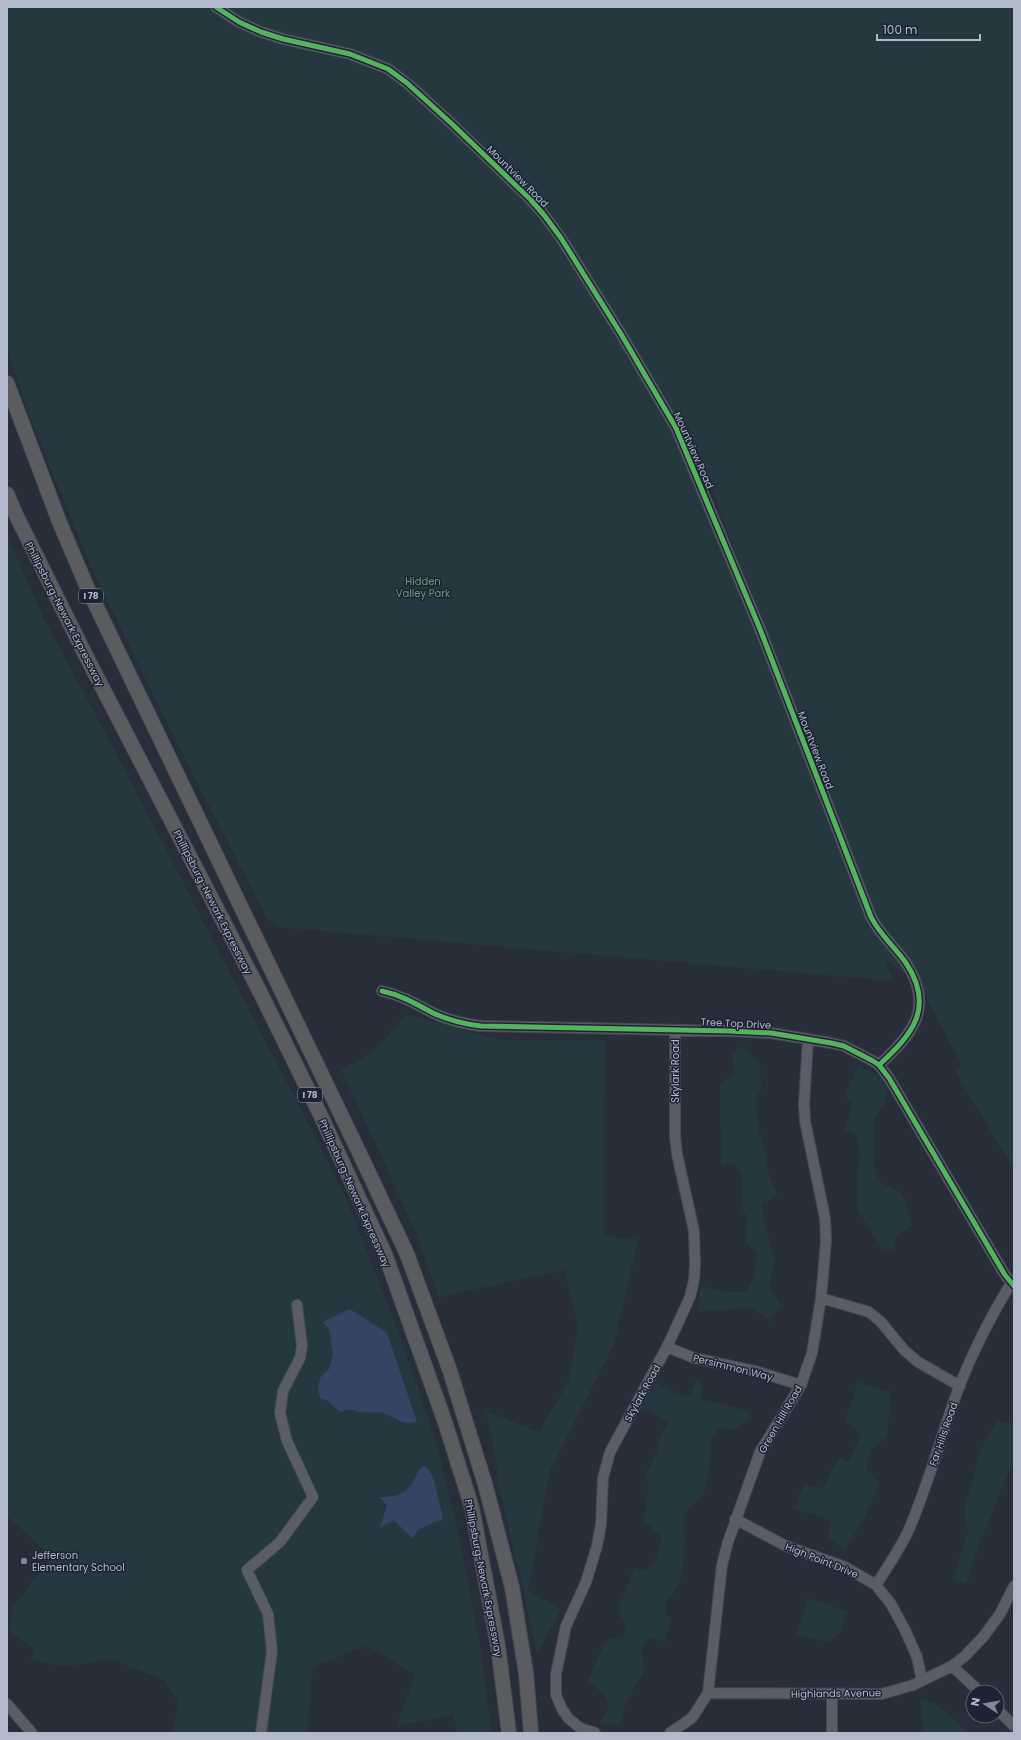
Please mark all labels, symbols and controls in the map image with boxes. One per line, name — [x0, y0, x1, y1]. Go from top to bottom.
scale bar — [877, 16, 980, 42]
text: 100 m — [883, 21, 917, 38]
street label: Mountview Road — [483, 142, 552, 211]
street label: Mountview Road — [670, 409, 717, 491]
street label: Phillipsburg-Newark Expressway — [21, 539, 108, 689]
park label: Hidden Valley Park — [396, 574, 451, 601]
road number: I 78 — [79, 589, 103, 603]
street label: Mountview Road — [794, 709, 837, 791]
street label: Phillipsburg-Newark Expressway — [169, 827, 256, 977]
street label: Tree Top Drive — [700, 1014, 772, 1033]
street label: Skylark Road — [668, 1039, 683, 1103]
road number: I 78 — [298, 1088, 322, 1102]
street label: Phillipsburg-Newark Expressway — [315, 1117, 394, 1270]
street label: Persimmon Way — [691, 1350, 775, 1385]
street label: Skylark Road — [621, 1362, 664, 1425]
street label: Green Hill Road — [755, 1383, 806, 1456]
street label: Far Hills Road — [926, 1400, 961, 1468]
street label: Phillipsburg-Newark Expressway — [461, 1498, 506, 1659]
street label: High Point Drive — [783, 1539, 861, 1582]
place label: Jefferson Elementary School — [32, 1548, 125, 1575]
marker: Jefferson Elementary School — [19, 1556, 29, 1566]
north arrow — [965, 1684, 1005, 1724]
street label: Highlands Avenue — [791, 1685, 881, 1702]
text: N — [967, 1696, 984, 1708]

